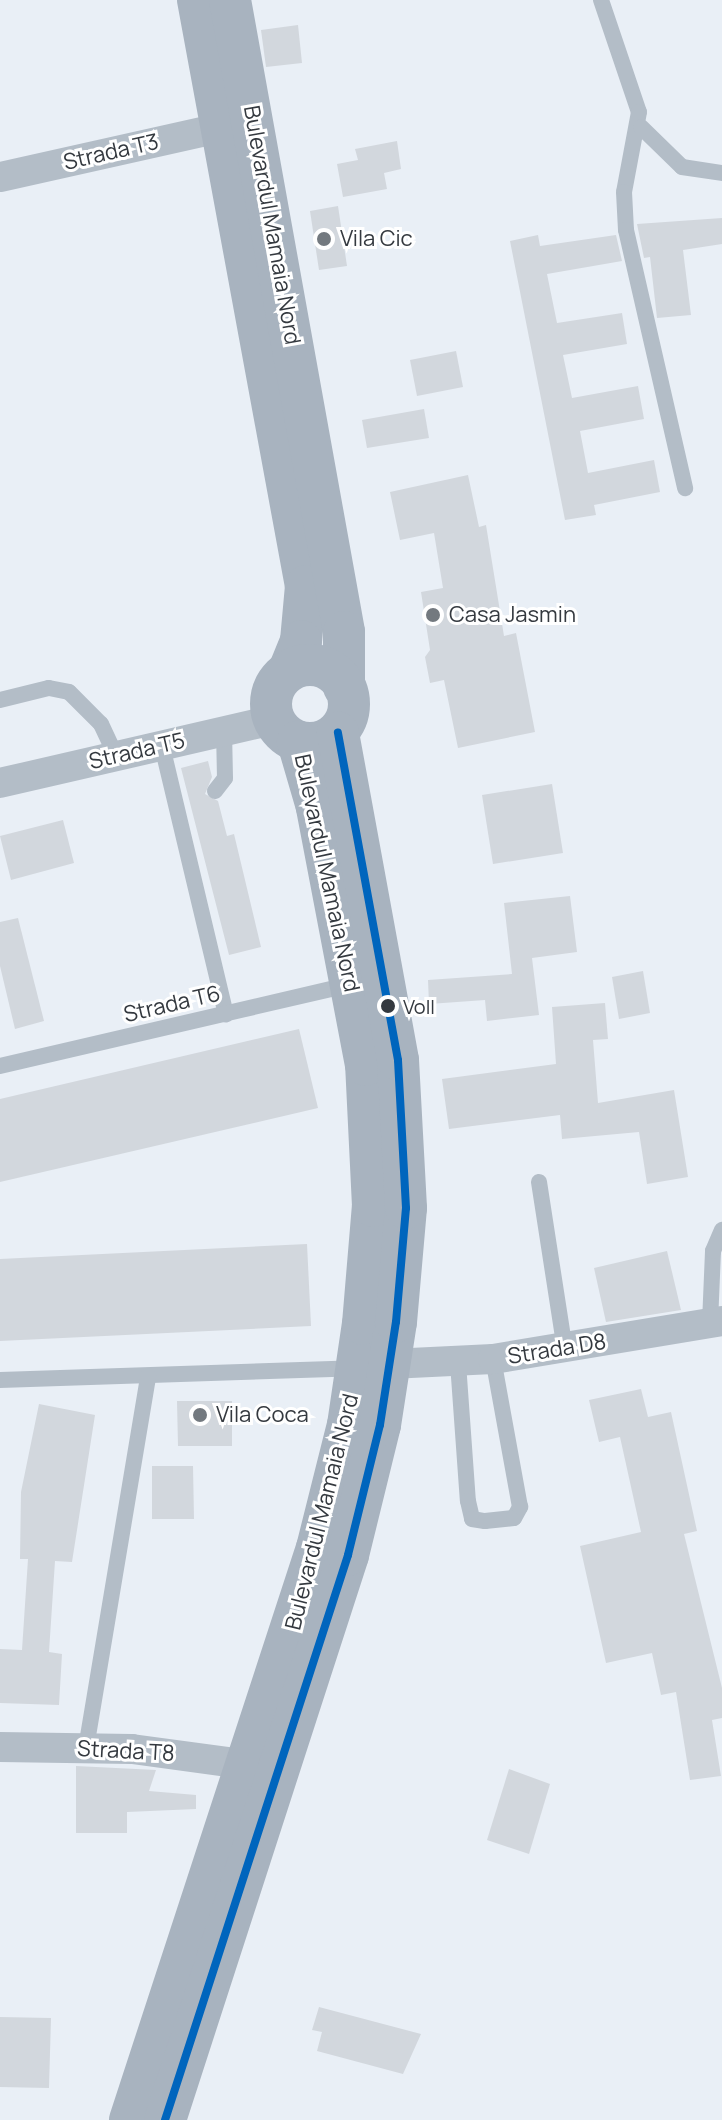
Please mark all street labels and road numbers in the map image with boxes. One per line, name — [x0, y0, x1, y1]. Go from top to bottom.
street label: Bulevardul Mamaia Nord — [238, 103, 306, 347]
street label: Strada T3 — [61, 128, 161, 176]
street label: Strada T5 — [86, 727, 188, 775]
street label: Bulevardul Mamaia Nord — [289, 752, 365, 994]
street label: Strada T6 — [121, 980, 223, 1028]
street label: Strada D8 — [506, 1328, 608, 1370]
street label: Bulevardul Mamaia Nord — [280, 1391, 364, 1633]
street label: Strada T8 — [77, 1735, 175, 1767]

